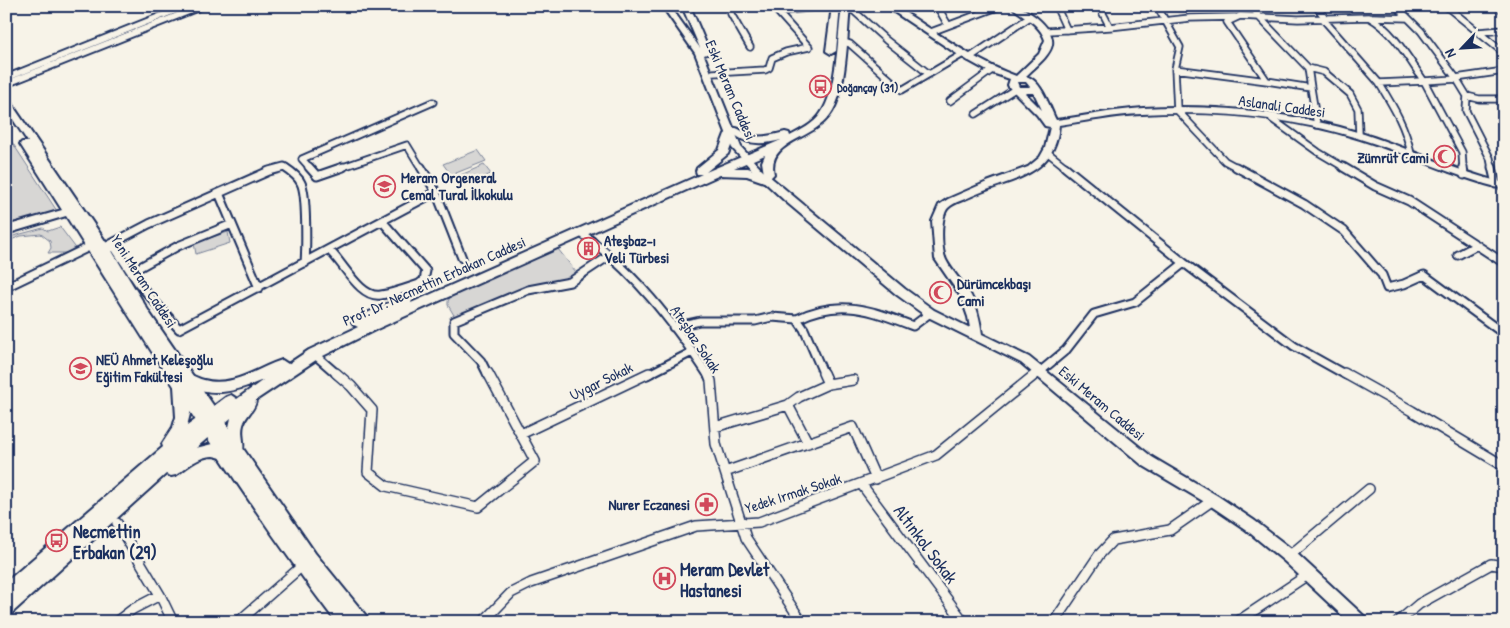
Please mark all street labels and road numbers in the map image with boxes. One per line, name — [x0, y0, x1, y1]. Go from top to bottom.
street label: Eski Meram Caddesi — [701, 37, 761, 143]
street label: Aslanali Caddesi — [1237, 90, 1327, 122]
street label: Yeni Meram Caddesi — [106, 230, 182, 332]
street label: Prof. Dr. Necmettin Erbakan Caddesi — [339, 231, 529, 331]
street label: Ateşbaz Sokak — [666, 301, 726, 377]
street label: Uygar Sokak — [566, 357, 636, 405]
street label: Eski Meram Caddesi — [1054, 361, 1150, 445]
street label: Yedek Irmak Sokak — [742, 467, 844, 519]
street label: Altınkol Sokak — [888, 499, 964, 589]

